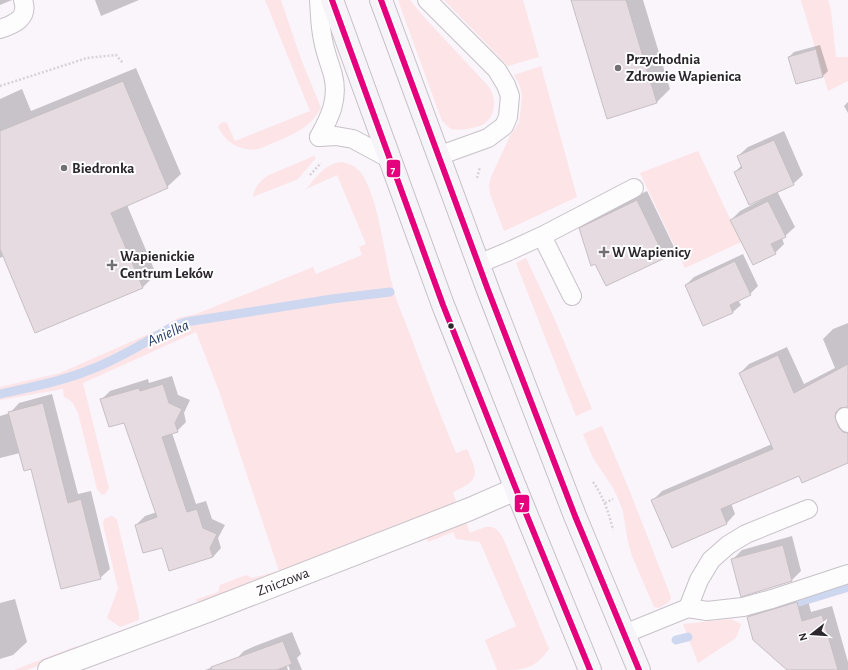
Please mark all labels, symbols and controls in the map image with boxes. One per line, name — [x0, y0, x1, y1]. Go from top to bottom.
place label: Przychodnia Zdrowie Wapienica — [626, 52, 741, 84]
marker: Przychodnia Zdrowie Wapienica — [613, 63, 623, 73]
line badge: 7 — [386, 159, 401, 178]
place label: Biedronka — [72, 161, 134, 176]
marker: Biedronka — [59, 163, 69, 173]
text: 7 — [391, 164, 396, 175]
place label: W Wapienicy — [612, 245, 691, 260]
marker: W Wapienicy — [599, 247, 609, 257]
place label: Wapienickie Centrum Leków — [120, 249, 214, 281]
marker: Wapienickie Centrum Leków — [107, 260, 117, 270]
water label: Anielka — [144, 317, 191, 350]
unlabelled marker — [446, 321, 456, 331]
line badge: 7 — [514, 494, 530, 513]
text: 7 — [520, 499, 525, 510]
street label: Zniczowa — [255, 565, 311, 599]
north arrow — [792, 614, 832, 654]
text: N — [797, 632, 809, 642]

